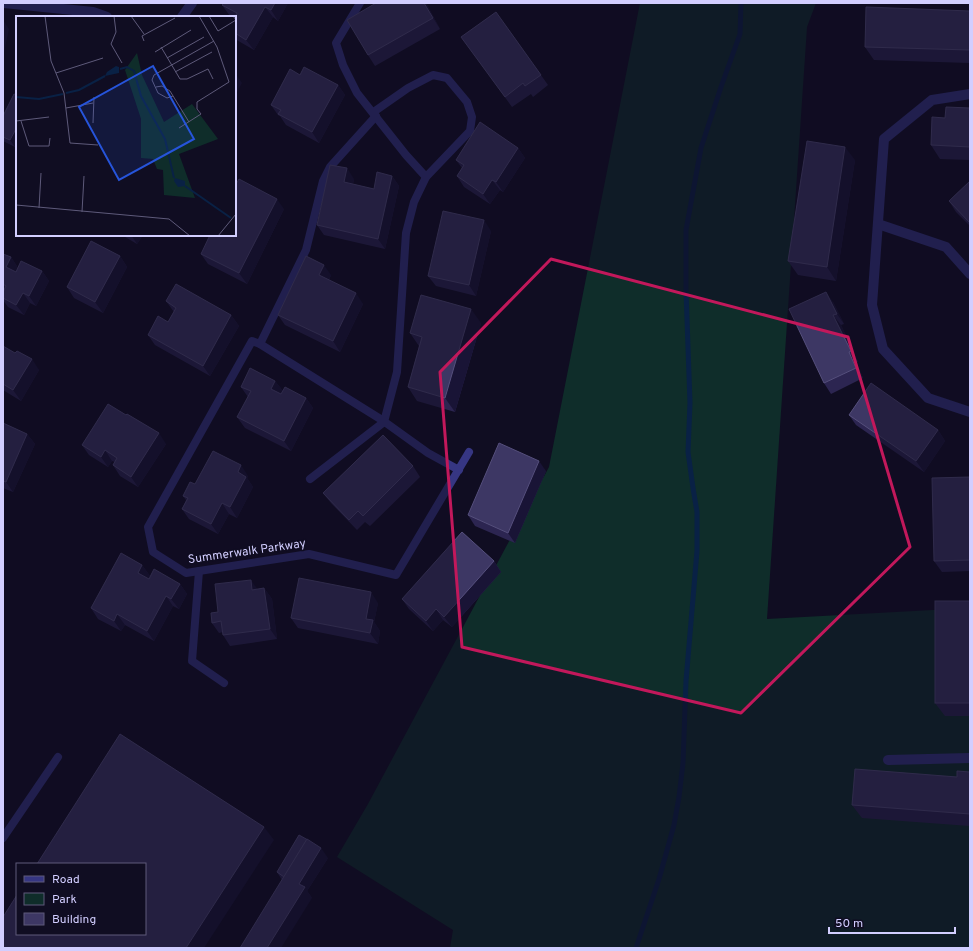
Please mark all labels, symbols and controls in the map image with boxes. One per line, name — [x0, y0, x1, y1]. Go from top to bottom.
inset map — [16, 16, 236, 236]
street label: Summerwalk Parkway — [187, 536, 307, 568]
legend — [16, 863, 146, 935]
text: Road — [52, 872, 80, 888]
text: Park — [52, 892, 77, 908]
scale bar — [829, 909, 955, 935]
text: Building — [52, 912, 96, 928]
text: 50 m — [835, 916, 863, 932]

